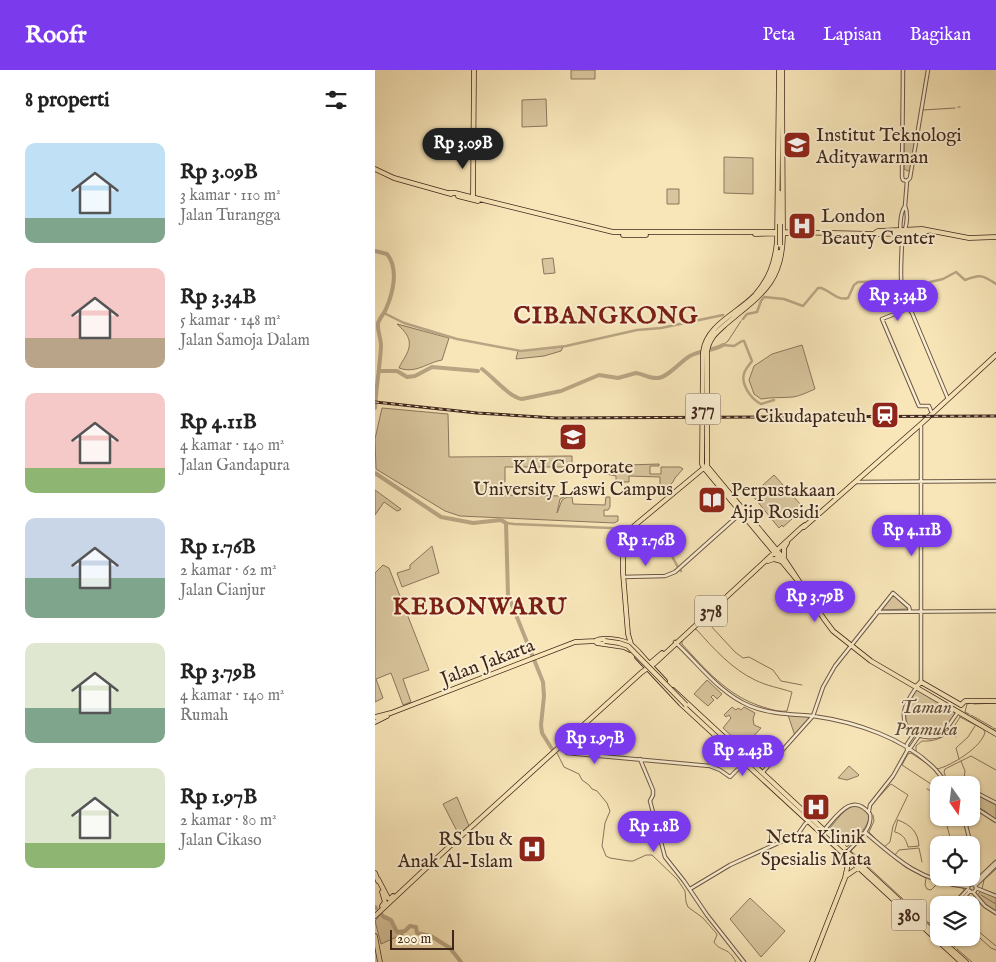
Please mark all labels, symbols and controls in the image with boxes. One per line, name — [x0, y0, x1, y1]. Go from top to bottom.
text: Roofr — [25, 20, 86, 51]
text: Peta — [763, 24, 795, 47]
text: Lapisan — [823, 24, 882, 47]
text: Bagikan — [910, 24, 971, 47]
icon: filters — [322, 86, 350, 114]
text: 8 properti — [25, 87, 110, 114]
place label: Institut Teknologi Adityawarman — [815, 124, 962, 170]
pin: Rp 3.09B — [411, 128, 515, 170]
school or university icon: Institut Teknologi Adityawarman — [782, 130, 812, 160]
text: Rp 3.09B — [433, 134, 493, 154]
text: Rp 3.09B — [180, 159, 258, 186]
icon: home — [65, 163, 125, 223]
text: 3 kamar · 110 m² — [180, 186, 281, 206]
place label: London Beauty Center — [821, 205, 935, 251]
text: Jalan Turangga — [180, 206, 280, 226]
hospital icon: London Beauty Center — [787, 211, 817, 241]
pin: Rp 3.34B — [846, 280, 950, 322]
text: Rp 3.34B — [180, 284, 256, 311]
text: Rp 3.34B — [869, 286, 927, 306]
icon: home — [65, 288, 125, 348]
district label: CIBANGKONG — [514, 301, 698, 332]
text: 5 kamar · 148 m² — [180, 311, 281, 331]
text: Jalan Samoja Dalam — [180, 331, 310, 351]
road number: 377 — [685, 394, 721, 424]
station icon: Cikudapateuh — [870, 400, 900, 430]
place label: Cikudapateuh — [755, 405, 866, 429]
text: Rp 4.11B — [180, 409, 257, 436]
icon: home — [65, 413, 125, 473]
school or university icon: KAI Corporate University Laswi Campus — [558, 422, 588, 452]
text: 4 kamar · 140 m² — [180, 436, 284, 456]
text: Jalan Gandapura — [180, 456, 290, 476]
place label: KAI Corporate University Laswi Campus — [473, 456, 673, 502]
place label: Perpustakaan Ajip Rosidi — [730, 479, 836, 525]
library icon: Perpustakaan Ajip Rosidi — [697, 485, 727, 515]
pin: Rp 4.11B — [860, 514, 964, 557]
text: Rp 4.11B — [883, 521, 941, 541]
pin: Rp 1.76B — [594, 524, 698, 567]
text: Rp 1.76B — [617, 531, 675, 551]
text: Rp 1.76B — [180, 534, 256, 561]
icon: home — [65, 538, 125, 598]
text: 2 kamar · 62 m² — [180, 561, 277, 581]
pin: Rp 3.79B — [763, 580, 867, 623]
text: Jalan Cianjur — [180, 581, 265, 601]
text: Rp 3.79B — [786, 587, 844, 607]
district label: KEBONWARU — [393, 592, 567, 623]
road number: 378 — [695, 596, 727, 626]
street label: Jalan Jakarta — [435, 634, 539, 692]
text: Rp 3.79B — [180, 659, 256, 686]
icon: home — [65, 663, 125, 723]
text: 4 kamar · 140 m² — [180, 686, 284, 706]
park label: Taman Pramuka — [894, 696, 958, 742]
text: Rumah — [180, 706, 228, 726]
pin: Rp 1.97B — [543, 722, 647, 765]
text: Rp 1.97B — [566, 729, 624, 749]
pin: Rp 2.43B — [691, 734, 795, 777]
text: Rp 2.43B — [713, 741, 773, 761]
north arrow — [930, 776, 980, 826]
map controls — [930, 776, 980, 946]
text: Rp 1.97B — [180, 784, 257, 811]
icon: home — [65, 788, 125, 848]
hospital icon: Netra Klinik Spesialis Mata — [801, 792, 831, 822]
pin: Rp 1.8B — [608, 810, 700, 853]
text: 2 kamar · 80 m² — [180, 811, 277, 831]
text: Rp 1.8B — [629, 817, 679, 837]
place label: Netra Klinik Spesialis Mata — [761, 826, 872, 872]
place label: RS Ibu & Anak Al-Islam — [397, 828, 513, 874]
text: Jalan Cikaso — [180, 831, 262, 851]
hospital icon: RS Ibu & Anak Al-Islam — [517, 834, 547, 864]
button: locate — [930, 836, 980, 886]
button: layers — [930, 896, 980, 946]
road number: 380 — [891, 900, 927, 930]
scale bar — [390, 927, 454, 950]
text: 200 m — [397, 930, 431, 948]

